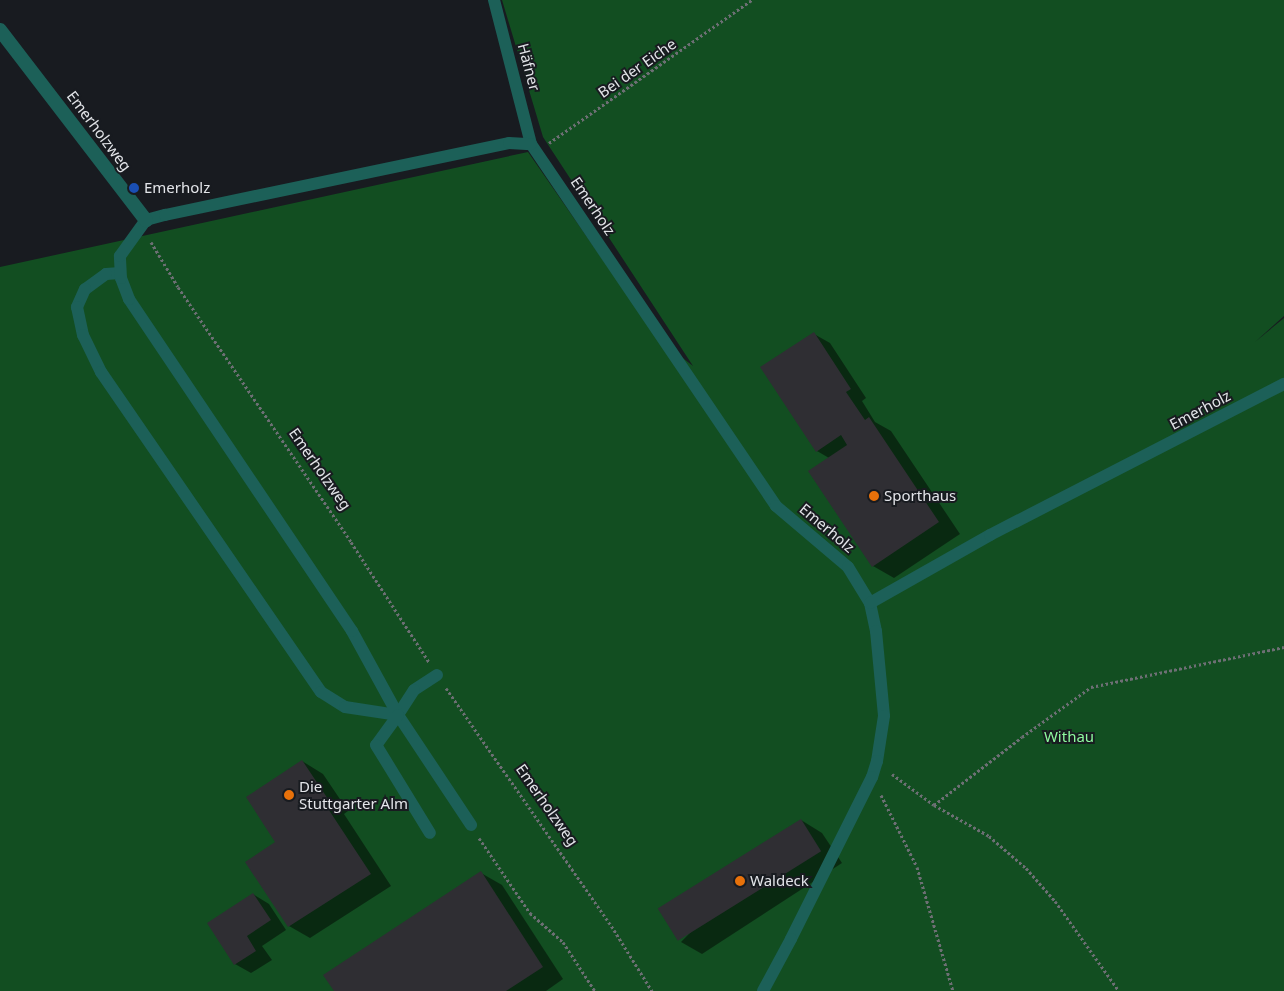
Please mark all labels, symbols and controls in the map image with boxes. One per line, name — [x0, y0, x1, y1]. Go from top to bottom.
street label: Bei der Eiche — [595, 35, 679, 101]
street label: Häfner — [514, 41, 544, 93]
street label: Emerholzweg — [63, 87, 135, 175]
street label: Emerholz — [567, 173, 619, 239]
place label: Emerholz — [144, 179, 210, 197]
marker: Emerholz — [128, 182, 140, 194]
street label: Emerholz — [1167, 386, 1233, 434]
street label: Emerholzweg — [285, 425, 355, 513]
place label: Sporthaus — [884, 487, 956, 505]
marker: Sporthaus — [868, 490, 880, 502]
street label: Emerholz — [796, 500, 858, 556]
park label: Withau — [1044, 728, 1094, 746]
street label: Emerholzweg — [512, 761, 582, 849]
place label: Die Stuttgarter Alm — [299, 777, 408, 812]
marker: Die Stuttgarter Alm — [283, 789, 295, 801]
place label: Waldeck — [750, 872, 809, 890]
marker: Waldeck — [734, 875, 746, 887]

